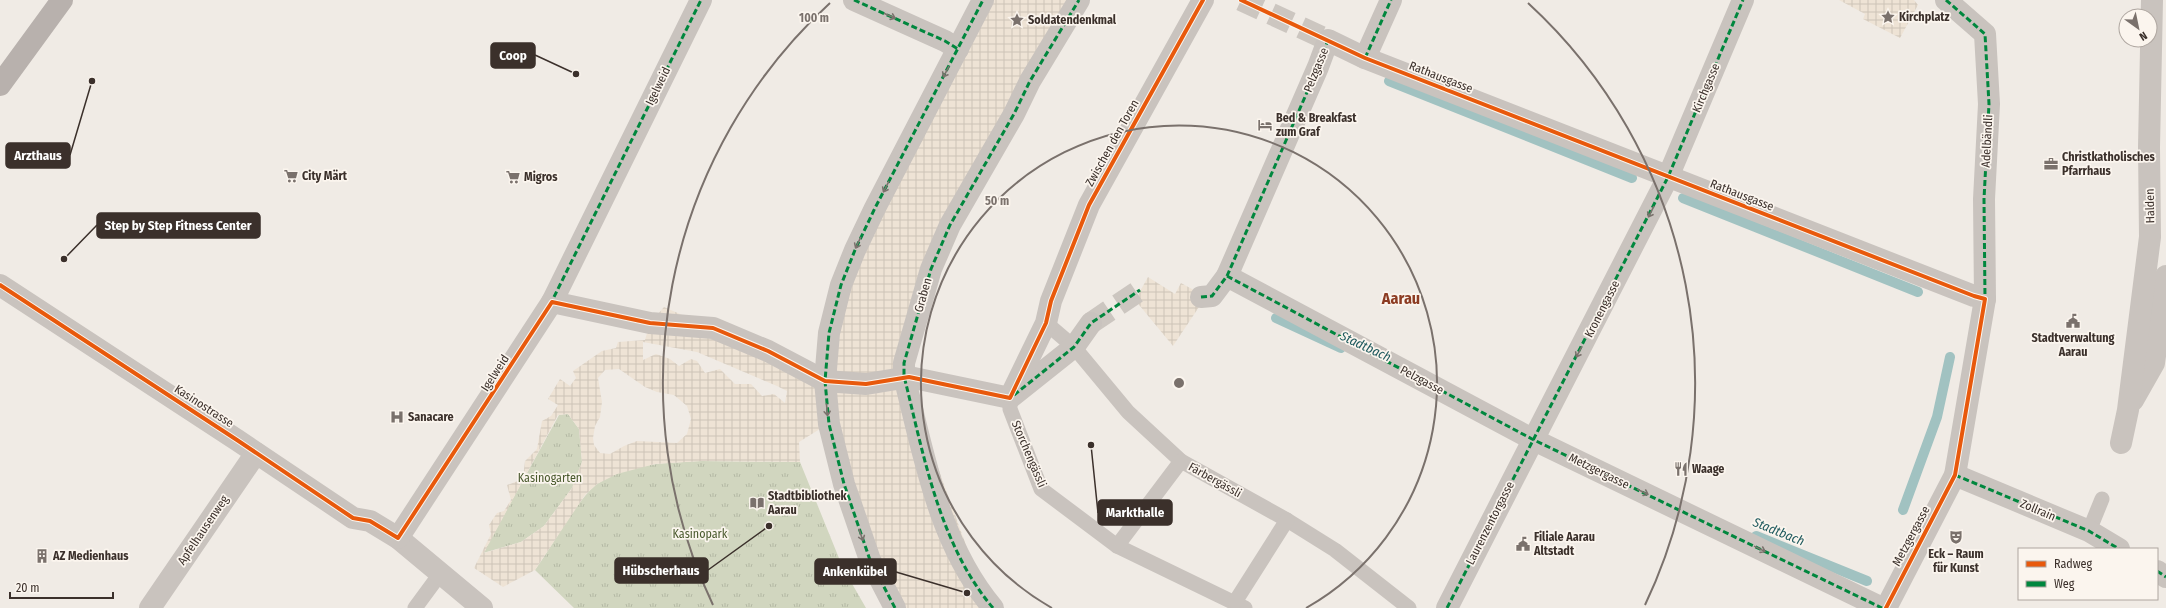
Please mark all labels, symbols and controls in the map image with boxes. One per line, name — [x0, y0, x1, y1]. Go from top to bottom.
north arrow — [2118, 8, 2158, 48]
place icon: Kirchplatz — [1880, 9, 1896, 25]
place label: Kirchplatz — [1899, 10, 1950, 24]
text: 100 m — [799, 11, 829, 25]
place icon: Soldatendenkmal — [1009, 12, 1025, 28]
one-way arrow — [883, 13, 895, 20]
place label: Soldatendenkmal — [1028, 13, 1117, 27]
text: N — [2137, 29, 2149, 43]
callout: Coop — [491, 43, 535, 68]
street label: Pelzgasse — [1301, 46, 1331, 94]
text: Coop — [499, 48, 527, 63]
street label: Rathausgasse — [1407, 58, 1475, 96]
street label: Kirchgasse — [1689, 61, 1723, 115]
street label: Igelweid — [643, 65, 673, 107]
one-way arrow — [942, 66, 949, 78]
street label: Zwischen den Toren — [1082, 97, 1142, 189]
place label: Bed & Breakfast zum Graf — [1276, 111, 1357, 139]
street label: Adelbändli — [1979, 114, 1995, 168]
hotel icon: Bed & Breakfast zum Graf — [1257, 117, 1273, 133]
callout: Arzthaus — [6, 143, 70, 168]
text: Arzthaus — [13, 148, 62, 163]
place label: Christkatholisches Pfarrhaus — [2062, 150, 2155, 178]
office icon: Christkatholisches Pfarrhaus — [2043, 156, 2059, 172]
supermarket icon: City Märt — [283, 168, 299, 184]
place label: City Märt — [302, 169, 348, 183]
supermarket icon: Migros — [505, 169, 521, 185]
place label: Migros — [524, 170, 558, 184]
street label: Rathausgasse — [1708, 176, 1776, 214]
one-way arrow — [881, 181, 889, 193]
street label: Halden — [2143, 188, 2157, 224]
text: 50 m — [985, 194, 1009, 208]
one-way arrow — [1647, 205, 1654, 217]
callout: Step by Step Fitness Center — [97, 213, 260, 238]
text: Step by Step Fitness Center — [104, 218, 252, 233]
one-way arrow — [854, 237, 861, 249]
street label: Graben — [911, 276, 935, 314]
street label: Kronengasse — [1582, 278, 1622, 340]
district label: Aarau — [1381, 289, 1420, 308]
public building icon: Stadtverwaltung Aarau — [2065, 313, 2081, 329]
water label: Stadtbach — [1337, 328, 1394, 365]
place label: Stadtverwaltung Aarau — [2032, 331, 2114, 359]
one-way arrow — [1574, 346, 1582, 358]
street label: Igelweid — [478, 352, 512, 394]
street label: Pelzgasse — [1398, 363, 1446, 397]
centre of rings — [1172, 376, 1186, 390]
street label: Kasinostrasse — [172, 382, 236, 430]
one-way arrow — [824, 403, 831, 416]
hospital icon: Sanacare — [389, 409, 405, 425]
place label: Sanacare — [408, 410, 454, 424]
street label: Storchengässli — [1009, 419, 1049, 489]
street label: Metzgergasse — [1566, 450, 1632, 492]
street label: Färbergässli — [1186, 460, 1244, 500]
restaurant icon: Waage — [1673, 461, 1689, 477]
place label: Waage — [1692, 462, 1724, 476]
park label: Kasinogarten — [518, 471, 582, 485]
street label: Laurenzentorgasse — [1463, 479, 1517, 567]
place label: Stadtbibliothek Aarau — [767, 489, 848, 517]
one-way arrow — [1637, 489, 1649, 497]
street label: Apfelhausenweg — [175, 492, 232, 567]
library icon: Stadtbibliothek Aarau — [749, 495, 765, 511]
street label: Zollrain — [2018, 496, 2058, 524]
callout: Markthalle — [1098, 500, 1172, 525]
street label: Metzgergasse — [1889, 504, 1933, 568]
text: Markthalle — [1106, 505, 1165, 520]
water label: Stadtbach — [1750, 514, 1807, 549]
park label: Kasinopark — [673, 527, 728, 541]
one-way arrow — [858, 529, 866, 541]
theatre icon: Eck – Raum für Kunst — [1948, 529, 1964, 545]
place label: Filiale Aarau Altstadt — [1533, 530, 1595, 558]
public building icon: Filiale Aarau Altstadt — [1515, 536, 1531, 552]
one-way arrow — [1754, 546, 1766, 553]
place label: Eck – Raum für Kunst — [1928, 547, 1984, 575]
building icon: AZ Medienhaus — [34, 548, 50, 564]
legend — [2018, 548, 2158, 600]
place label: AZ Medienhaus — [52, 549, 129, 563]
text: Radweg — [2054, 557, 2093, 571]
callout: Hübscherhaus — [615, 558, 708, 583]
callout: Ankenkübel — [815, 559, 896, 584]
text: Hübscherhaus — [623, 563, 700, 578]
text: Ankenkübel — [822, 564, 888, 579]
scale bar — [10, 574, 113, 600]
text: Weg — [2054, 577, 2075, 591]
text: 20 m — [16, 581, 40, 595]

